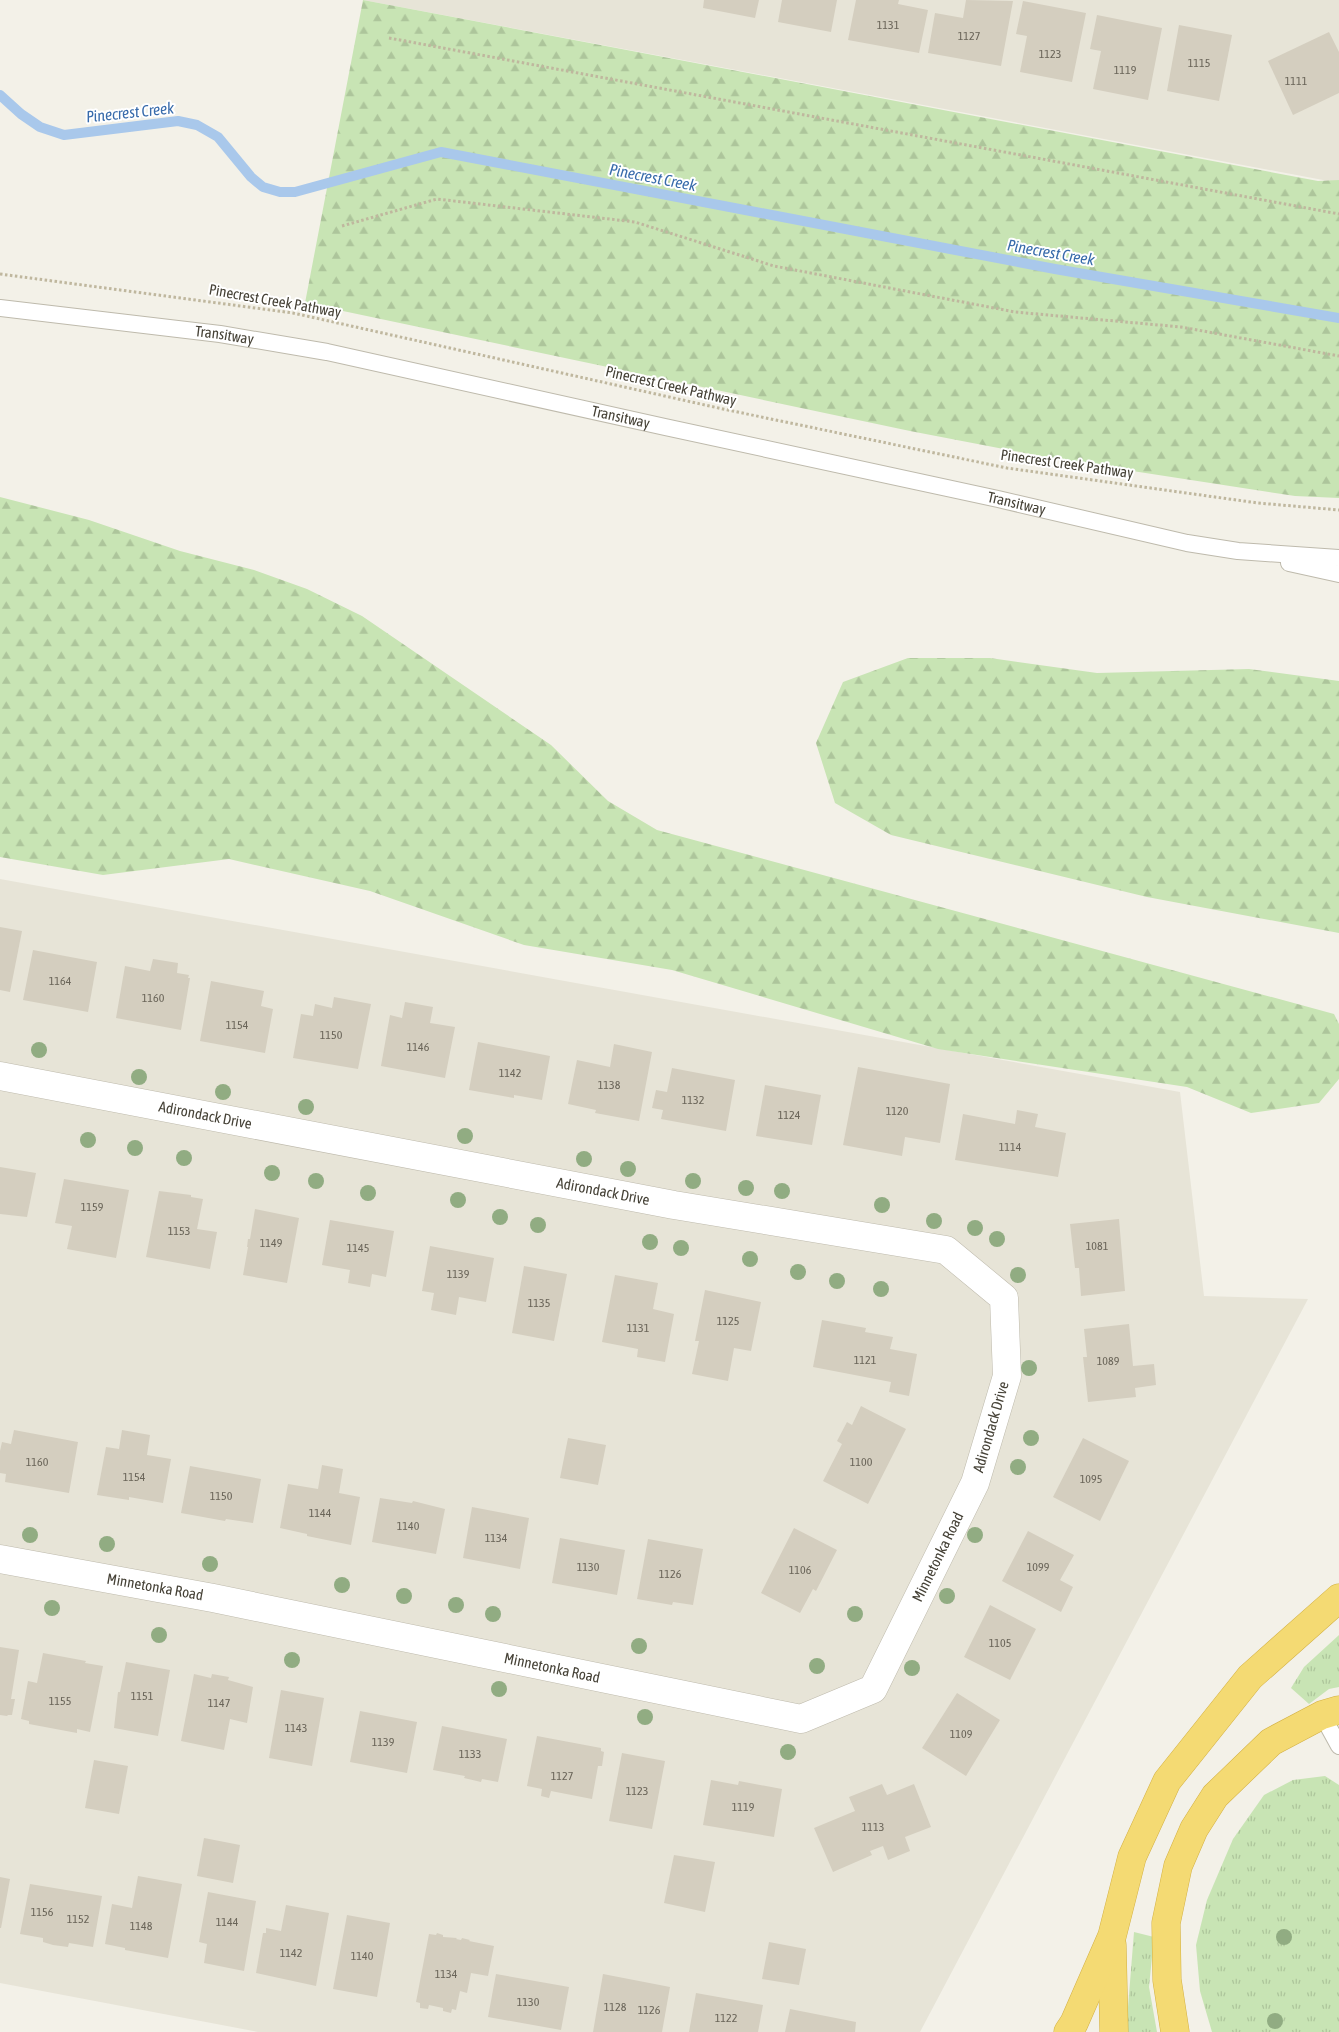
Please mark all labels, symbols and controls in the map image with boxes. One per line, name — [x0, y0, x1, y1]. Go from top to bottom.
house number: 1131 — [877, 18, 900, 32]
house number: 1127 — [958, 29, 981, 43]
house number: 1123 — [1039, 47, 1061, 61]
house number: 1115 — [1188, 56, 1210, 70]
house number: 1119 — [1114, 63, 1137, 77]
house number: 1111 — [1285, 74, 1308, 88]
water label: Pinecrest Creek — [85, 98, 176, 126]
water label: Pinecrest Creek — [608, 160, 699, 194]
water label: Pinecrest Creek — [1006, 235, 1097, 269]
street label: Pinecrest Creek Pathway — [208, 281, 343, 321]
street label: Transitway — [194, 322, 255, 348]
street label: Pinecrest Creek Pathway — [604, 362, 738, 409]
street label: Transitway — [590, 402, 652, 431]
street label: Pinecrest Creek Pathway — [1000, 446, 1135, 481]
street label: Transitway — [986, 488, 1047, 518]
house number: 1164 — [49, 974, 72, 988]
house number: 1160 — [142, 991, 165, 1005]
house number: 1154 — [226, 1018, 249, 1032]
house number: 1150 — [320, 1028, 343, 1042]
house number: 1146 — [407, 1040, 430, 1054]
house number: 1142 — [499, 1066, 521, 1080]
house number: 1138 — [598, 1078, 621, 1092]
house number: 1132 — [682, 1093, 704, 1107]
street label: Adirondack Drive — [158, 1098, 253, 1132]
house number: 1120 — [886, 1104, 909, 1118]
house number: 1124 — [778, 1108, 801, 1122]
house number: 1114 — [999, 1140, 1022, 1154]
street label: Adirondack Drive — [555, 1174, 651, 1208]
house number: 1159 — [81, 1200, 104, 1214]
house number: 1153 — [168, 1224, 190, 1238]
house number: 1149 — [260, 1236, 283, 1250]
house number: 1081 — [1086, 1239, 1109, 1253]
house number: 1145 — [347, 1241, 369, 1255]
house number: 1139 — [447, 1267, 470, 1281]
house number: 1135 — [528, 1296, 550, 1310]
house number: 1125 — [717, 1314, 739, 1328]
house number: 1131 — [627, 1321, 650, 1335]
house number: 1121 — [854, 1353, 877, 1367]
house number: 1089 — [1097, 1354, 1120, 1368]
street label: Adirondack Drive — [969, 1379, 1012, 1474]
house number: 1160 — [26, 1455, 49, 1469]
house number: 1100 — [850, 1455, 873, 1469]
house number: 1154 — [123, 1470, 146, 1484]
house number: 1095 — [1080, 1472, 1102, 1486]
house number: 1150 — [210, 1489, 233, 1503]
house number: 1144 — [309, 1506, 332, 1520]
street label: Minnetonka Road — [909, 1509, 967, 1604]
house number: 1140 — [397, 1519, 420, 1533]
house number: 1134 — [485, 1531, 508, 1545]
house number: 1130 — [577, 1560, 600, 1574]
house number: 1099 — [1027, 1560, 1050, 1574]
house number: 1106 — [789, 1563, 812, 1577]
house number: 1126 — [659, 1567, 682, 1581]
street label: Minnetonka Road — [106, 1570, 205, 1603]
house number: 1105 — [989, 1636, 1011, 1650]
street label: Minnetonka Road — [503, 1649, 602, 1686]
house number: 1151 — [131, 1689, 154, 1703]
house number: 1155 — [49, 1694, 71, 1708]
house number: 1147 — [208, 1696, 231, 1710]
house number: 1143 — [285, 1721, 307, 1735]
house number: 1109 — [950, 1727, 973, 1741]
house number: 1139 — [372, 1735, 395, 1749]
house number: 1133 — [459, 1747, 481, 1761]
house number: 1127 — [551, 1769, 574, 1783]
house number: 1123 — [626, 1784, 648, 1798]
house number: 1119 — [732, 1800, 755, 1814]
house number: 1113 — [862, 1820, 884, 1834]
house number: 1156 — [31, 1905, 54, 1919]
house number: 1152 — [67, 1912, 89, 1926]
house number: 1144 — [216, 1915, 239, 1929]
house number: 1148 — [130, 1919, 153, 1933]
house number: 1142 — [280, 1946, 302, 1960]
house number: 1140 — [351, 1949, 374, 1963]
house number: 1134 — [435, 1967, 458, 1981]
house number: 1130 — [517, 1995, 540, 2009]
house number: 1128 — [604, 2000, 627, 2014]
house number: 1126 — [638, 2003, 661, 2017]
house number: 1122 — [715, 2011, 737, 2025]

